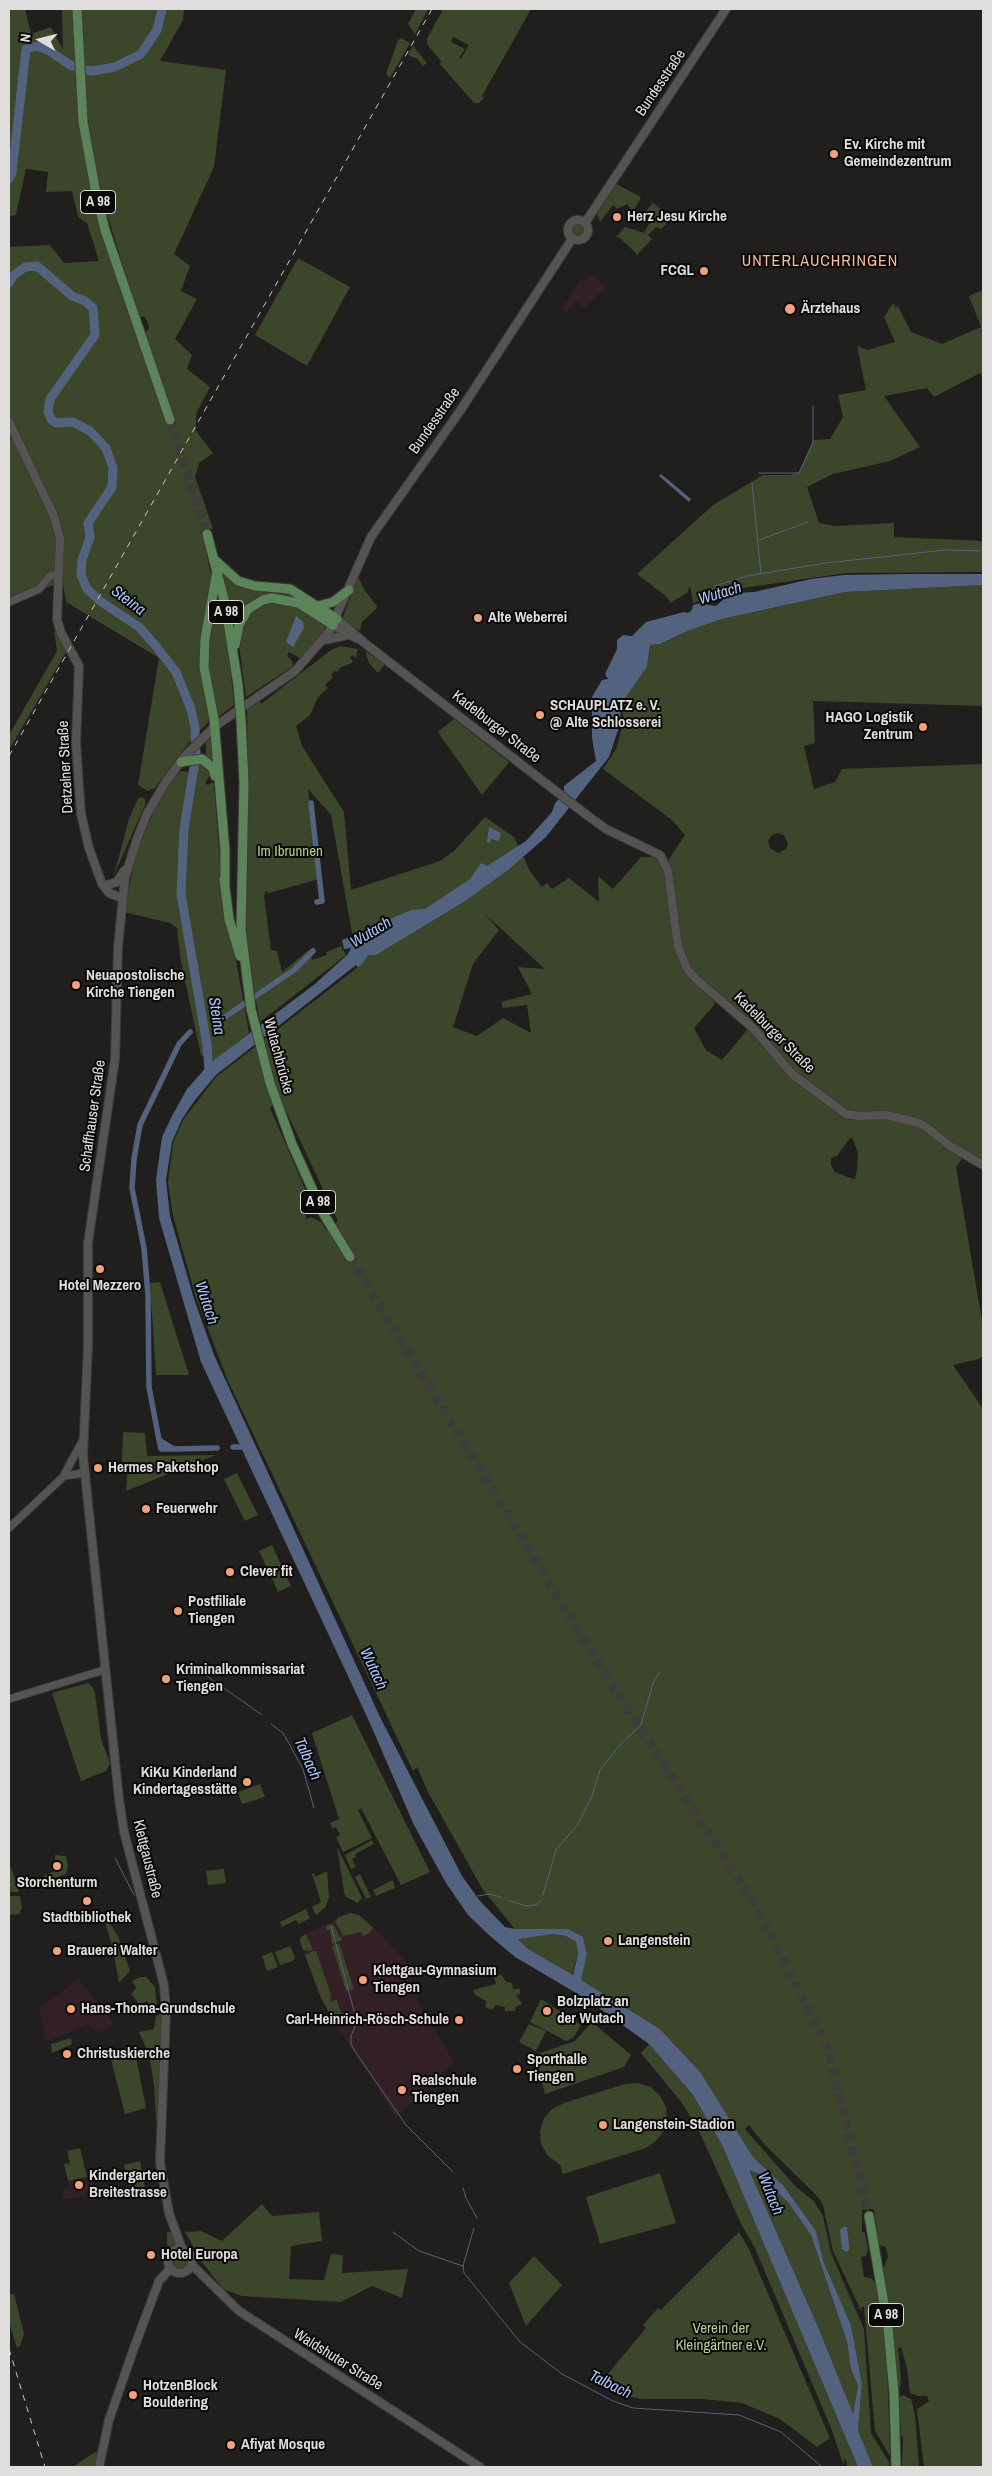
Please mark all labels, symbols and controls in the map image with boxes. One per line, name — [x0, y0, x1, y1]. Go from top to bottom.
north arrow — [15, 15, 65, 65]
text: N — [16, 33, 35, 43]
street label: Bundesstraße — [632, 46, 690, 120]
place label: Ev. Kirche mit Gemeindezentrum — [844, 136, 951, 171]
marker: Ev. Kirche mit Gemeindezentrum — [828, 148, 840, 160]
road number: A 98 — [80, 190, 116, 213]
place label: Herz Jesu Kirche — [627, 208, 727, 226]
marker: Herz Jesu Kirche — [611, 211, 623, 223]
district label: UNTERLAUCHRINGEN — [740, 252, 900, 272]
place label: FCGL — [661, 262, 694, 280]
marker: FCGL — [698, 265, 710, 277]
place label: Ärztehaus — [801, 300, 860, 318]
marker: Ärztehaus — [783, 302, 797, 316]
street label: Bundesstraße — [406, 384, 464, 458]
water label: Wutach — [696, 578, 744, 610]
water label: Steina — [107, 582, 149, 620]
road number: A 98 — [208, 600, 244, 624]
place label: Alte Weberrei — [488, 609, 567, 627]
marker: Alte Weberrei — [472, 612, 484, 624]
street label: Kadelburger Straße — [448, 687, 544, 767]
place label: SCHAUPLATZ e. V. @ Alte Schlosserei — [550, 697, 661, 732]
marker: SCHAUPLATZ e. V. @ Alte Schlosserei — [534, 709, 546, 721]
place label: HAGO Logistik Zentrum — [826, 709, 913, 744]
street label: Detzelner Straße — [55, 720, 77, 814]
marker: HAGO Logistik Zentrum — [917, 721, 929, 733]
park label: Im Ibrunnen — [257, 843, 323, 861]
water label: Wutach — [347, 913, 395, 953]
place label: Neuapostolische Kirche Tiengen — [86, 967, 184, 1002]
marker: Neuapostolische Kirche Tiengen — [70, 979, 82, 991]
street label: Kadelburger Straße — [730, 989, 818, 1077]
water label: Steina — [204, 996, 228, 1036]
street label: Wutachbrücke — [259, 1016, 297, 1096]
street label: Schaffhauser Straße — [76, 1059, 110, 1173]
road number: A 98 — [300, 1190, 336, 1214]
marker: Hotel Mezzero — [94, 1263, 106, 1275]
place label: Hotel Mezzero — [59, 1277, 141, 1295]
water label: Wutach — [190, 1279, 222, 1327]
place label: Hermes Paketshop — [108, 1459, 219, 1477]
marker: Hermes Paketshop — [92, 1462, 104, 1474]
place label: Feuerwehr — [156, 1500, 218, 1518]
marker: Feuerwehr — [140, 1503, 152, 1515]
place label: Clever fit — [240, 1563, 293, 1581]
marker: Clever fit — [224, 1566, 236, 1578]
place label: Postfiliale Tiengen — [188, 1593, 246, 1628]
marker: Postfiliale Tiengen — [172, 1605, 184, 1617]
water label: Wutach — [355, 1645, 391, 1693]
place label: Kriminalkommissariat Tiengen — [176, 1661, 305, 1696]
marker: Kriminalkommissariat Tiengen — [160, 1673, 172, 1685]
water label: Talbach — [289, 1735, 325, 1783]
place label: KiKu Kinderland Kindertagesstätte — [133, 1764, 237, 1799]
marker: KiKu Kinderland Kindertagesstätte — [241, 1776, 253, 1788]
street label: Klettgaustraße — [129, 1818, 165, 1900]
marker: Storchenturm — [51, 1860, 63, 1872]
place label: Storchenturm — [17, 1874, 97, 1892]
marker: Stadtbibliothek — [81, 1895, 93, 1907]
place label: Stadtbibliothek — [43, 1909, 131, 1927]
place label: Langenstein — [618, 1932, 690, 1950]
marker: Langenstein — [602, 1935, 614, 1947]
place label: Brauerei Walter — [67, 1942, 157, 1960]
marker: Brauerei Walter — [51, 1945, 63, 1957]
place label: Klettgau-Gymnasium Tiengen — [373, 1962, 497, 1997]
marker: Klettgau-Gymnasium Tiengen — [357, 1974, 369, 1986]
place label: Bolzplatz an der Wutach — [557, 1993, 629, 2028]
place label: Hans-Thoma-Grundschule — [81, 2000, 235, 2018]
marker: Hans-Thoma-Grundschule — [65, 2003, 77, 2015]
marker: Bolzplatz an der Wutach — [541, 2005, 553, 2017]
place label: Carl-Heinrich-Rösch-Schule — [286, 2011, 449, 2029]
marker: Carl-Heinrich-Rösch-Schule — [453, 2014, 465, 2026]
place label: Christuskierche — [77, 2045, 170, 2063]
marker: Christuskierche — [61, 2048, 73, 2060]
place label: Sporthalle Tiengen — [527, 2051, 587, 2086]
marker: Sporthalle Tiengen — [511, 2063, 523, 2075]
place label: Realschule Tiengen — [412, 2072, 477, 2107]
marker: Realschule Tiengen — [396, 2084, 408, 2096]
place label: Langenstein-Stadion — [613, 2116, 735, 2134]
marker: Langenstein-Stadion — [597, 2119, 609, 2131]
place label: Kindergarten Breitestrasse — [89, 2167, 167, 2202]
water label: Wutach — [753, 2170, 787, 2218]
marker: Kindergarten Breitestrasse — [73, 2179, 85, 2191]
place label: Hotel Europa — [161, 2246, 238, 2264]
marker: Hotel Europa — [145, 2249, 157, 2261]
road number: A 98 — [868, 2304, 904, 2326]
park label: Verein der Kleingärtner e.V. — [675, 2320, 767, 2355]
street label: Waldshuter Straße — [290, 2325, 386, 2395]
water label: Talbach — [586, 2367, 634, 2403]
place label: HotzenBlock Bouldering — [143, 2377, 217, 2412]
marker: HotzenBlock Bouldering — [127, 2389, 139, 2401]
place label: Afiyat Mosque — [241, 2436, 325, 2454]
marker: Afiyat Mosque — [225, 2439, 237, 2451]

